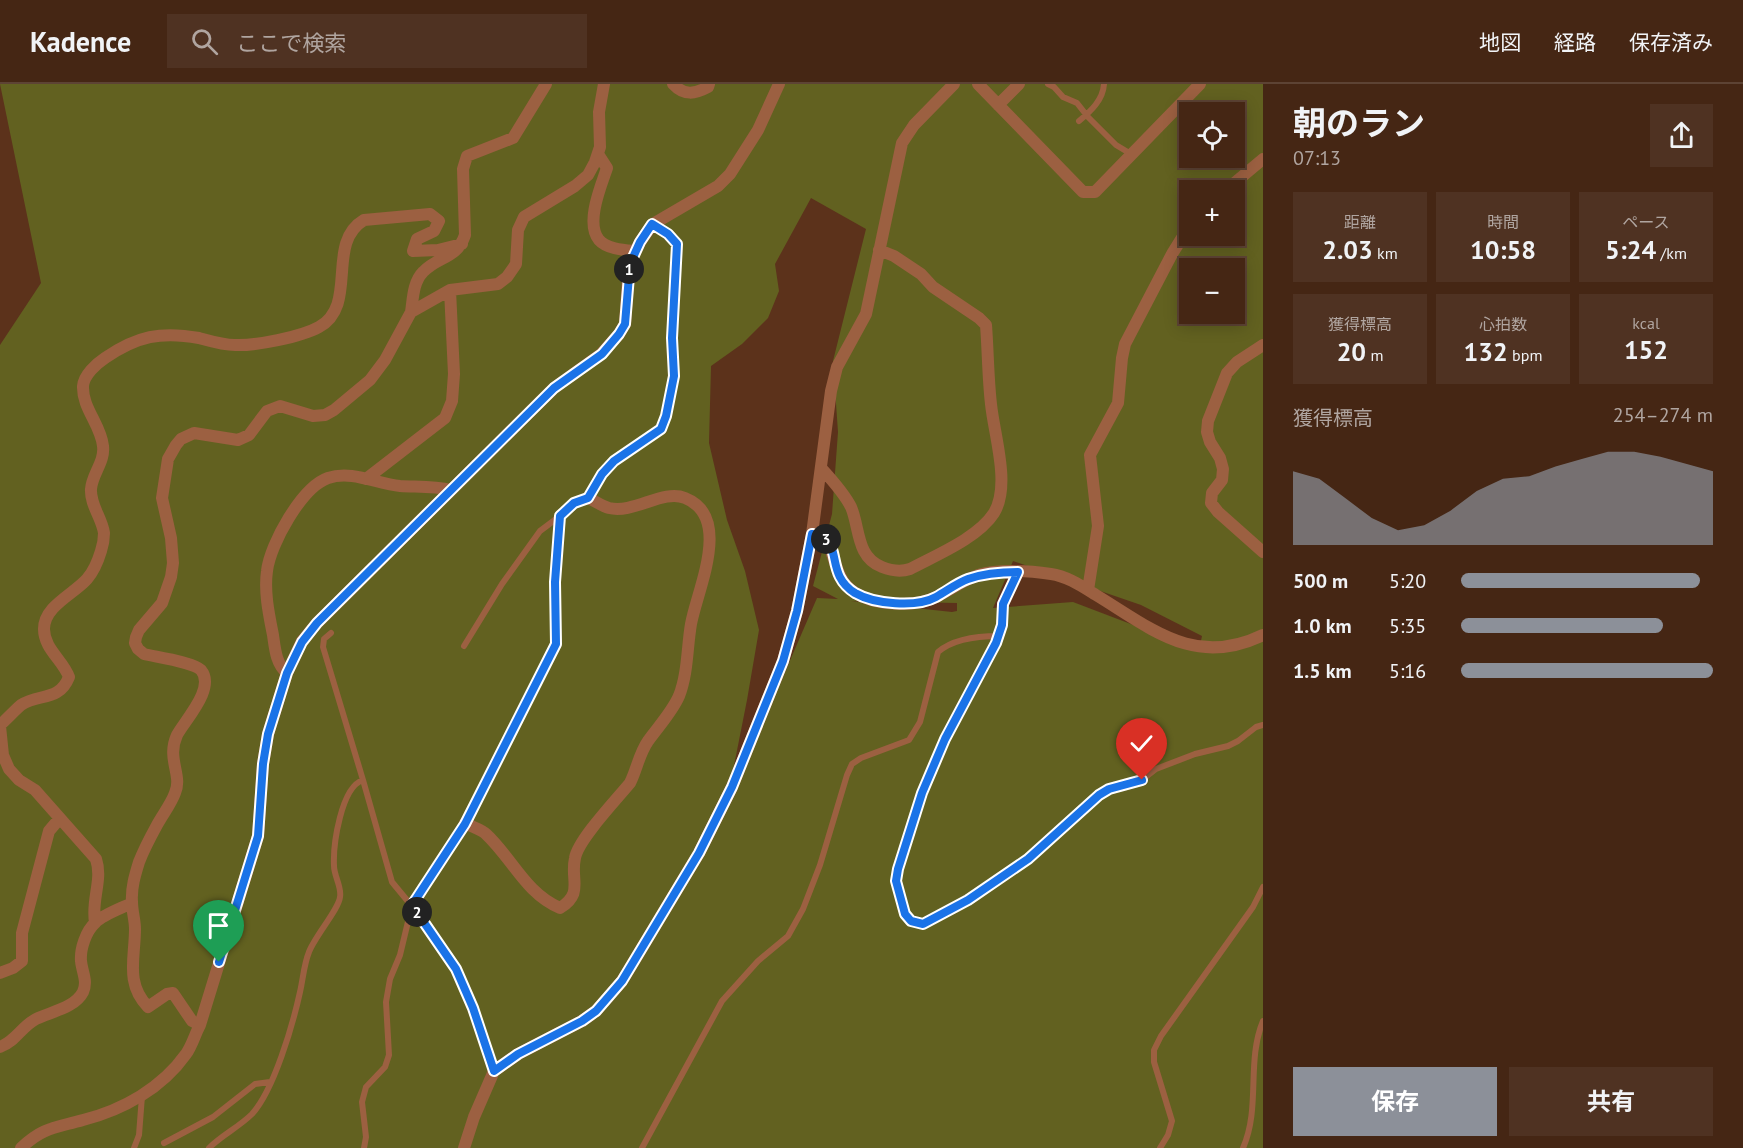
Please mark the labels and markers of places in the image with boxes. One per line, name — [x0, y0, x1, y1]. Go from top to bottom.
pin: 1 — [614, 254, 644, 284]
pin: 3 — [811, 524, 841, 554]
pin — [1116, 718, 1167, 780]
pin: 2 — [402, 897, 432, 927]
pin — [193, 900, 244, 962]

